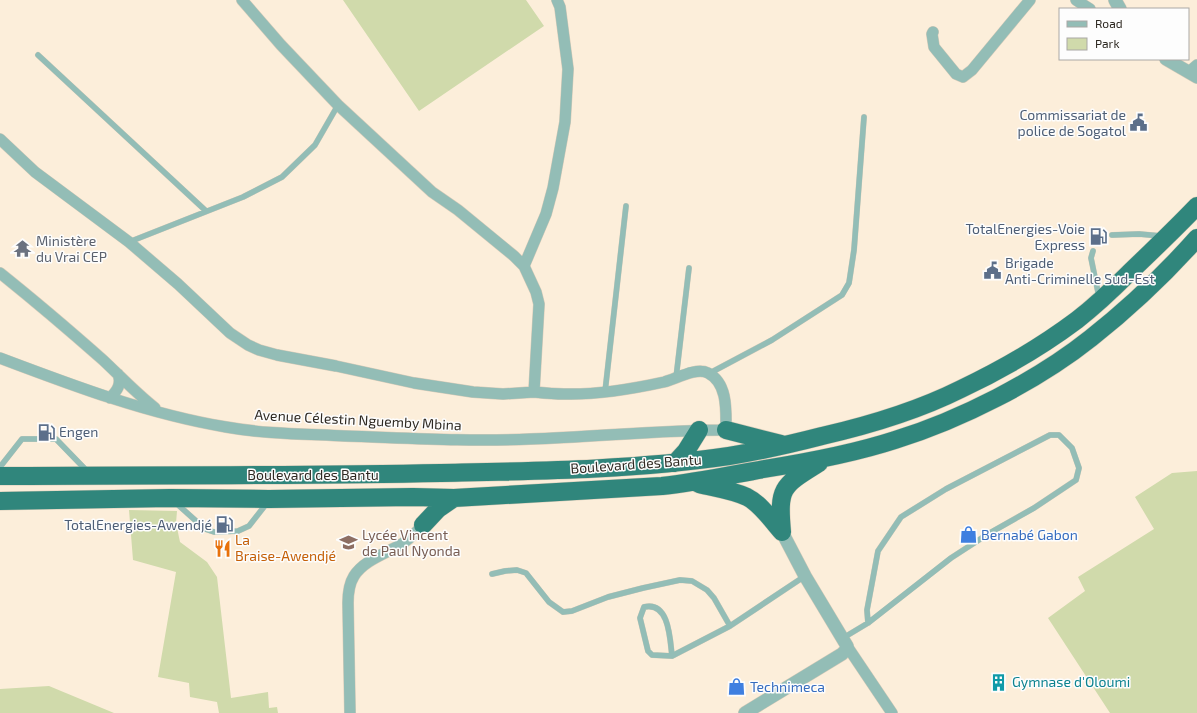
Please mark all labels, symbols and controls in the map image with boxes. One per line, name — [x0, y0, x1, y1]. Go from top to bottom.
legend — [1059, 8, 1189, 60]
text: Road — [1095, 16, 1123, 30]
text: Park — [1095, 36, 1120, 50]
place label: Commissariat de police de Sogatol — [1018, 106, 1127, 139]
public building icon: Commissariat de police de Sogatol — [1129, 113, 1149, 133]
place label: TotalEnergies-Voie Express — [965, 220, 1085, 253]
fuel station icon: TotalEnergies-Voie Express — [1088, 227, 1108, 247]
place label: Ministère du Vrai CEP — [36, 232, 107, 265]
temple icon: Ministère du Vrai CEP — [13, 239, 33, 259]
place label: Brigade Anti-Criminelle Sud-Est — [1005, 254, 1155, 287]
public building icon: Brigade Anti-Criminelle Sud-Est — [982, 261, 1002, 281]
street label: Avenue Célestin Nguemby Mbina — [254, 406, 462, 433]
fuel station icon: Engen — [36, 422, 56, 442]
place label: Engen — [59, 423, 98, 440]
street label: Boulevard des Bantu — [570, 450, 702, 477]
street label: Boulevard des Bantu — [247, 466, 379, 483]
fuel station icon: TotalEnergies-Awendjé — [215, 515, 235, 535]
place label: TotalEnergies-Awendjé — [64, 516, 212, 533]
shop icon: Bernabé Gabon — [958, 525, 978, 545]
place label: Lycée Vincent de Paul Nyonda — [362, 526, 460, 559]
place label: Bernabé Gabon — [981, 526, 1078, 543]
place label: La Braise-Awendjé — [235, 531, 336, 564]
school or university icon: Lycée Vincent de Paul Nyonda — [339, 533, 359, 553]
restaurant icon: La Braise-Awendjé — [212, 538, 232, 558]
building icon: Gymnase d'Oloumi — [989, 672, 1009, 692]
place label: Gymnase d'Oloumi — [1012, 673, 1130, 690]
shop icon: Technimeca — [727, 677, 747, 697]
place label: Technimeca — [750, 678, 825, 695]

